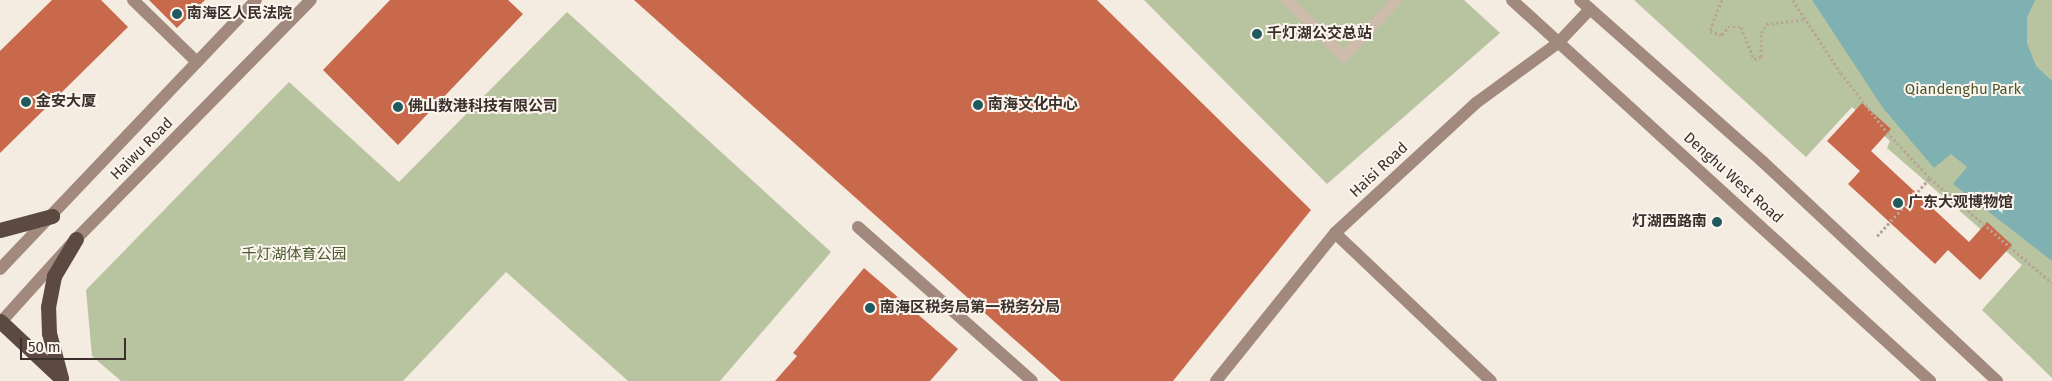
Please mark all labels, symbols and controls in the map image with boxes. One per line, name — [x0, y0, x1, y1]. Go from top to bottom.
place label: 南海区人民法院 — [187, 5, 292, 23]
marker: 南海区人民法院 — [171, 8, 183, 20]
place label: 千灯湖公交总站 — [1267, 25, 1372, 43]
marker: 千灯湖公交总站 — [1251, 28, 1263, 40]
park label: Qiandenghu Park — [1905, 81, 2021, 99]
place label: 金安大厦 — [36, 93, 96, 111]
marker: 金安大厦 — [20, 96, 32, 108]
place label: 南海文化中心 — [988, 96, 1078, 114]
place label: 佛山数港科技有限公司 — [408, 98, 558, 116]
marker: 南海文化中心 — [972, 99, 984, 111]
marker: 佛山数港科技有限公司 — [392, 101, 404, 113]
street label: Haiwu Road — [107, 114, 177, 184]
street label: Denghu West Road — [1680, 129, 1786, 227]
street label: Haisi Road — [1346, 139, 1412, 201]
place label: 广东大观博物馆 — [1908, 194, 2013, 212]
marker: 广东大观博物馆 — [1892, 197, 1904, 209]
place label: 灯湖西路南 — [1632, 213, 1707, 231]
marker: 灯湖西路南 — [1711, 216, 1723, 228]
park label: 千灯湖体育公园 — [242, 246, 346, 264]
place label: 南海区税务局第一税务分局 — [880, 299, 1060, 317]
marker: 南海区税务局第一税务分局 — [864, 302, 876, 314]
scale bar — [22, 328, 129, 360]
text: 50 m — [28, 338, 61, 356]

